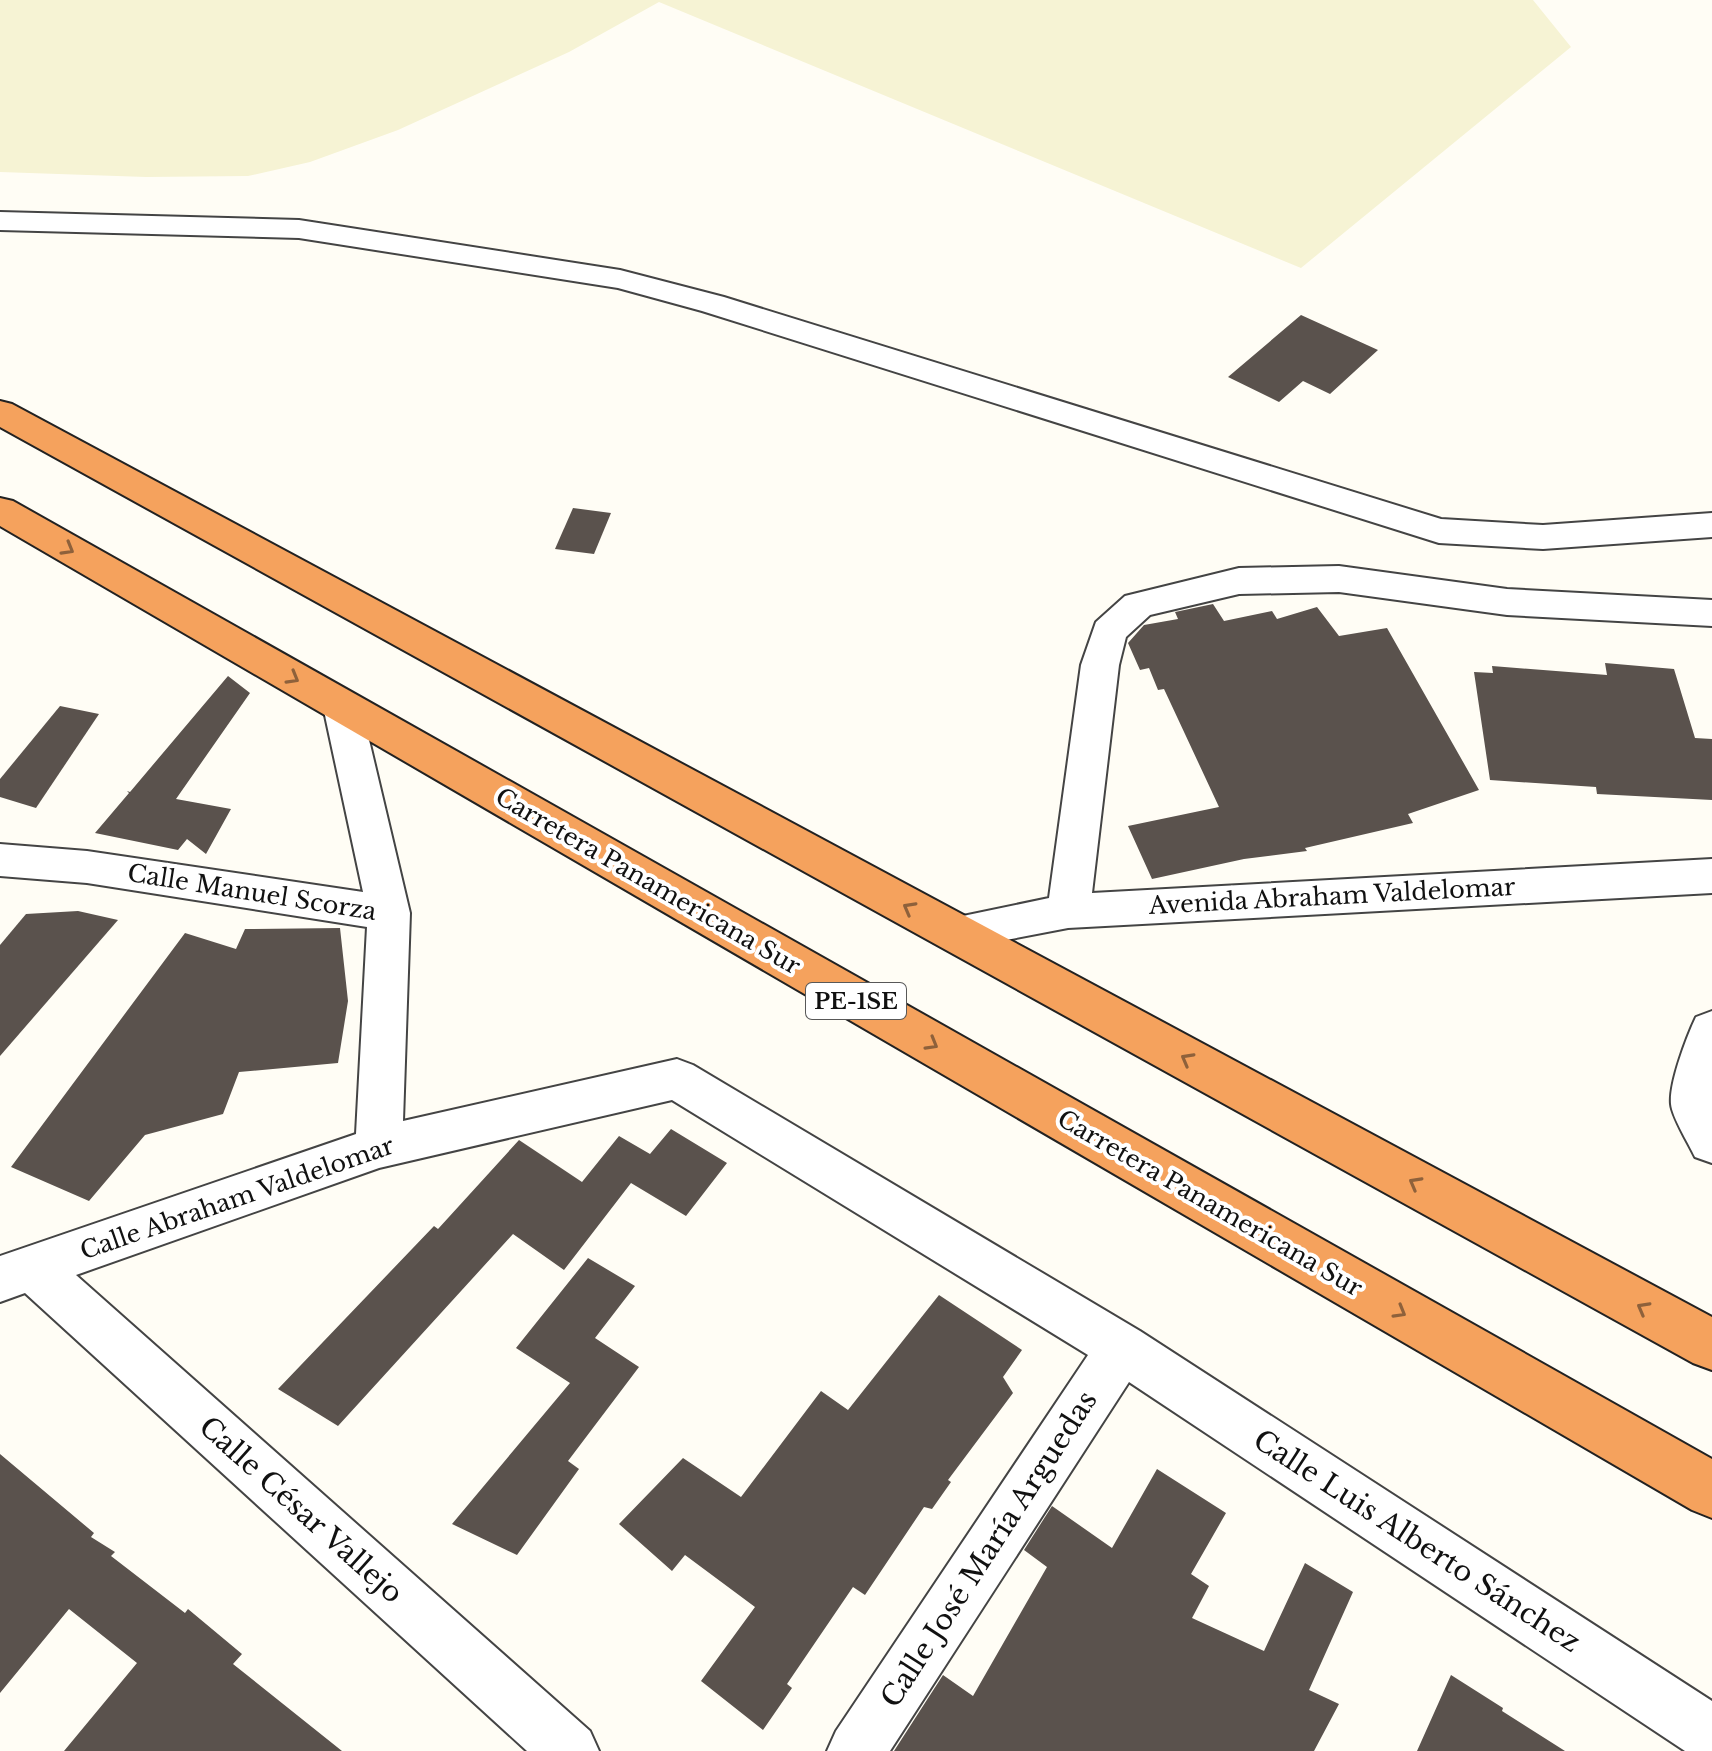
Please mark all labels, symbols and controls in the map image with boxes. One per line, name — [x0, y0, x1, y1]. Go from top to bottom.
one-way arrow — [59, 539, 74, 555]
one-way arrow — [284, 668, 299, 684]
street label: Carretera Panamericana Sur — [490, 782, 806, 981]
street label: Calle Manuel Scorza — [126, 858, 379, 926]
street label: Avenida Abraham Valdelomar — [1147, 872, 1517, 920]
one-way arrow — [904, 902, 918, 918]
road number: PE-1SE — [806, 983, 906, 1019]
one-way arrow — [923, 1034, 938, 1050]
one-way arrow — [1181, 1053, 1196, 1069]
street label: Carretera Panamericana Sur — [1052, 1104, 1368, 1303]
street label: Calle Abraham Valdelomar — [76, 1130, 398, 1265]
one-way arrow — [1409, 1178, 1423, 1193]
one-way arrow — [1392, 1302, 1406, 1318]
one-way arrow — [1637, 1302, 1652, 1317]
street label: Calle José María Arguedas — [873, 1384, 1105, 1714]
street label: Calle César Vallejo — [192, 1409, 410, 1611]
street label: Calle Luis Alberto Sánchez — [1247, 1422, 1587, 1660]

